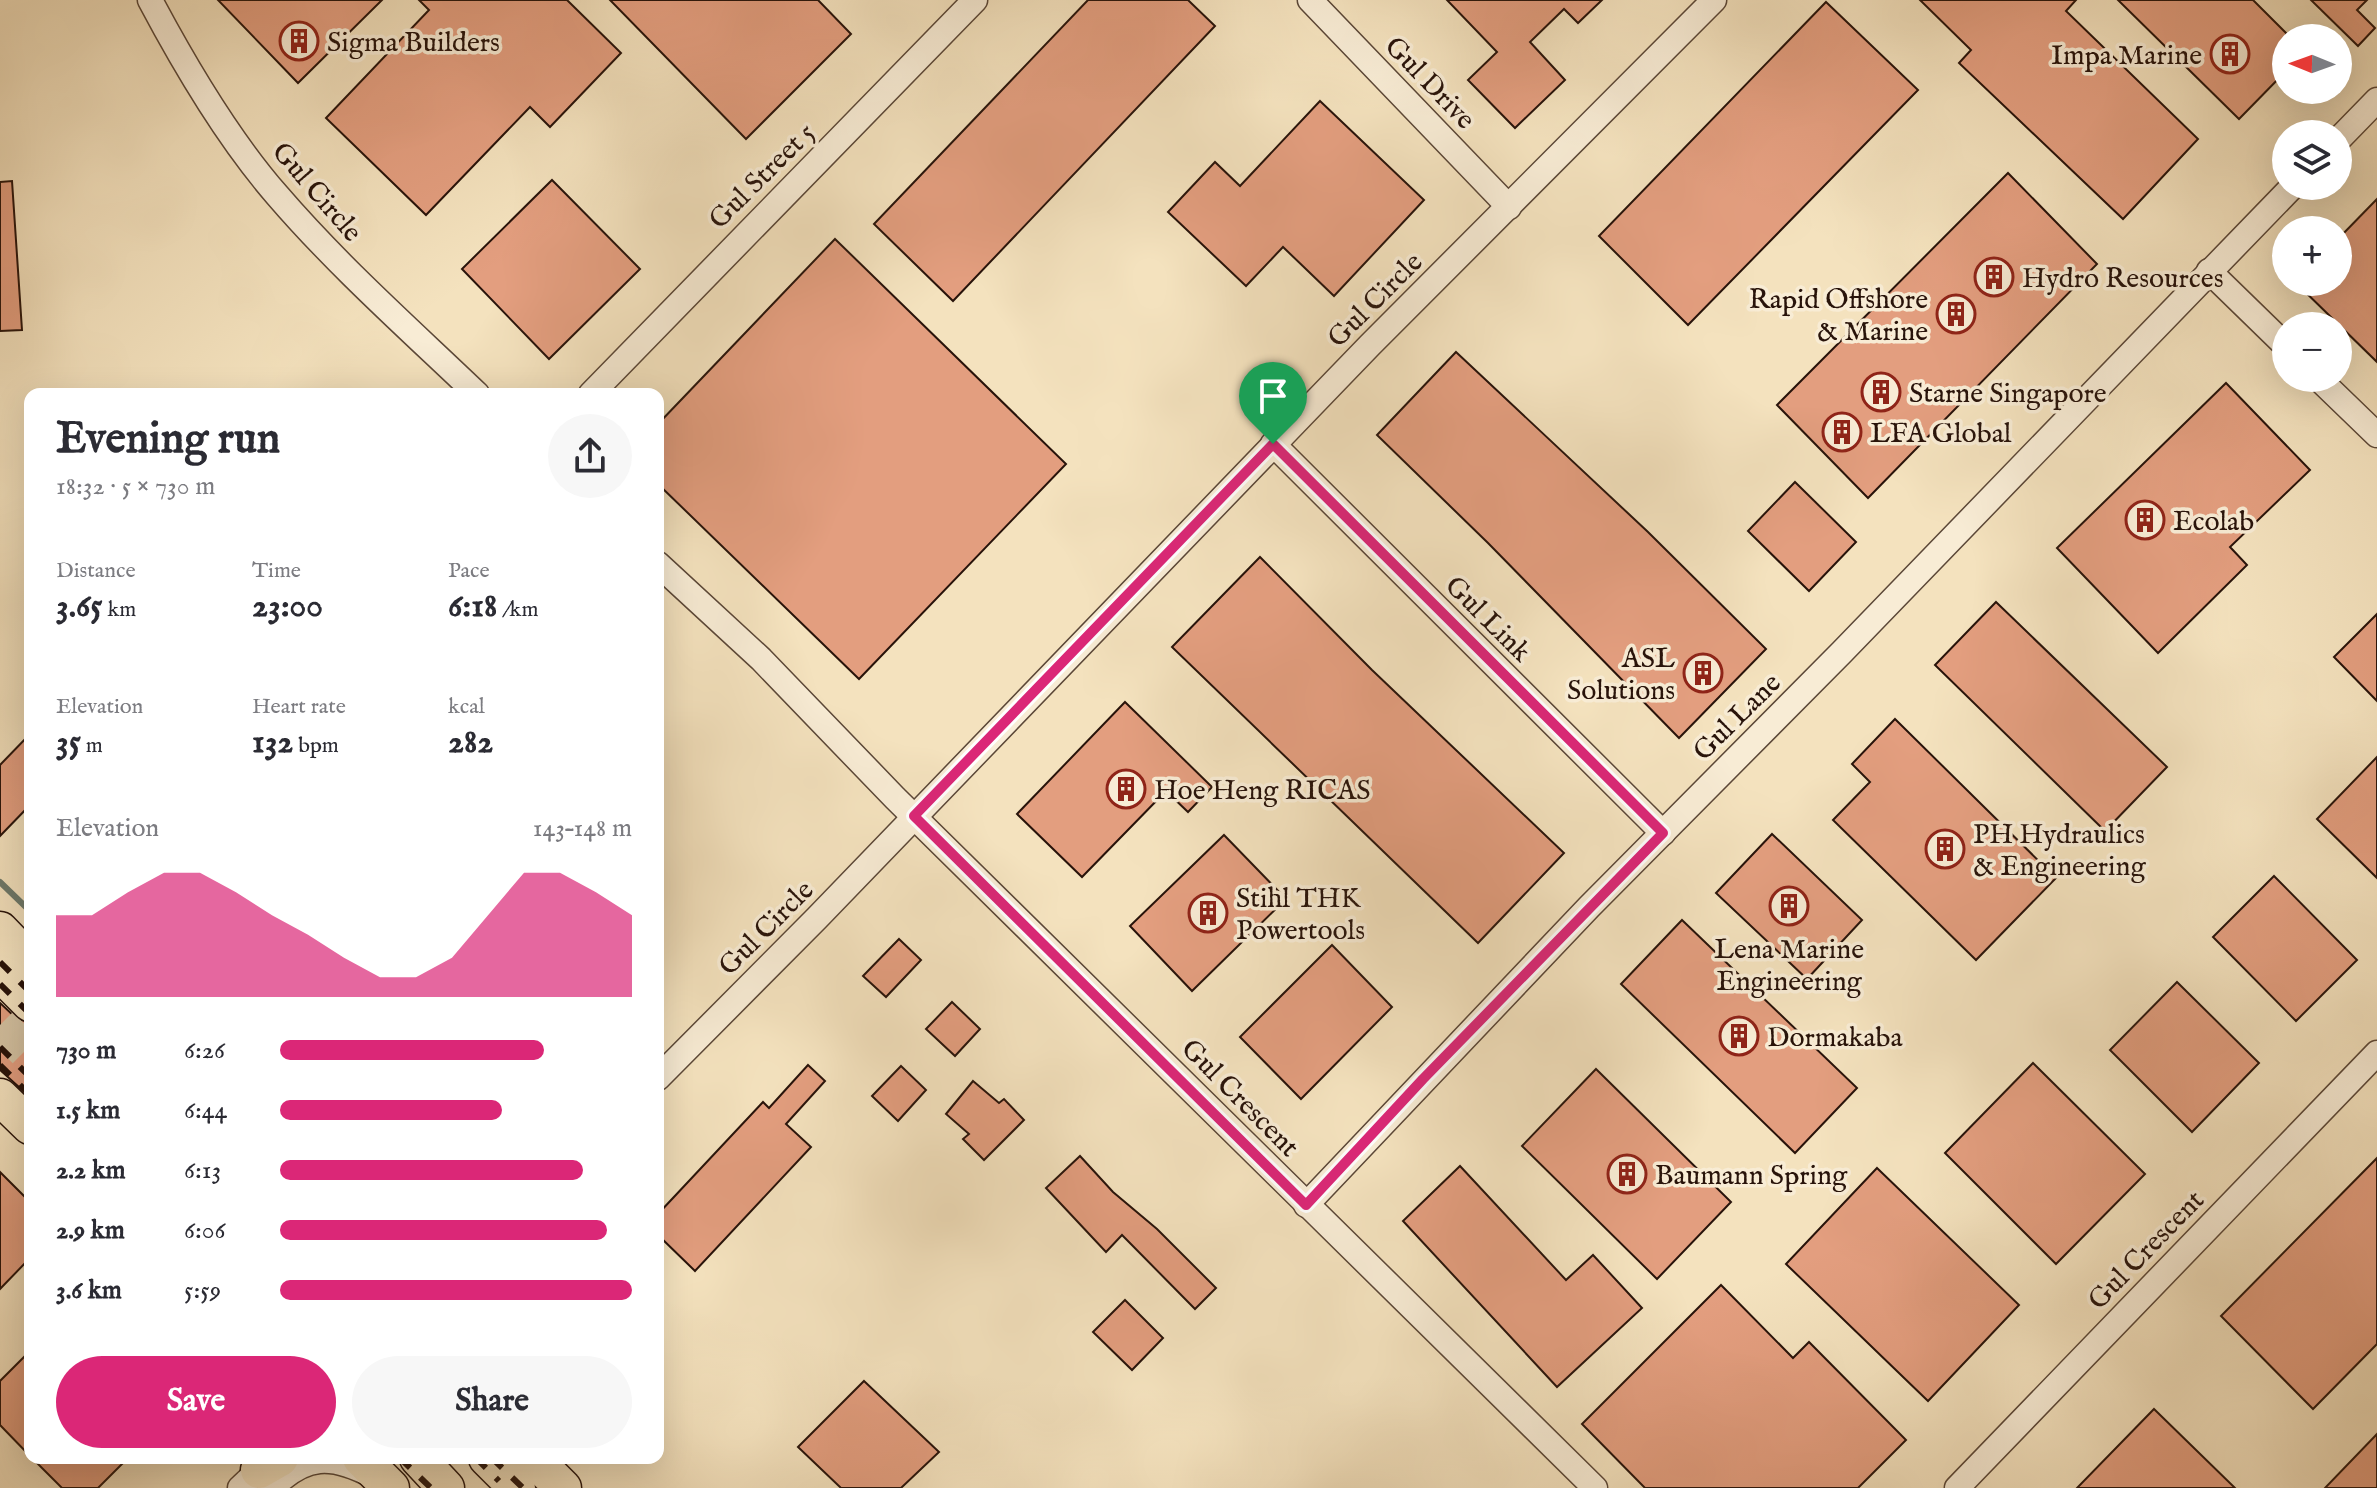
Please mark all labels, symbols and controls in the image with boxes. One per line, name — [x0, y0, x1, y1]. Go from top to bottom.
building icon: Sigma Builders — [278, 20, 320, 62]
north arrow — [2272, 24, 2352, 104]
map controls — [2272, 24, 2352, 392]
place label: Sigma Builders — [327, 26, 500, 61]
street label: Gul Drive — [1376, 30, 1482, 138]
building icon: Impa Marine — [2209, 33, 2251, 75]
place label: Impa Marine — [2051, 39, 2202, 74]
street label: Gul Street 5 — [702, 116, 823, 237]
button: layers — [2272, 120, 2352, 200]
street label: Gul Circle — [263, 136, 369, 250]
button: + — [2272, 216, 2352, 296]
street label: Gul Circle — [1321, 246, 1431, 356]
building icon: Hydro Resources — [1973, 256, 2015, 298]
place label: Hydro Resources — [2022, 262, 2223, 297]
place label: Rapid Offshore & Marine — [1749, 283, 1928, 350]
building icon: Rapid Offshore & Marine — [1935, 293, 1977, 335]
button: − — [2272, 312, 2352, 392]
pin — [1239, 362, 1307, 444]
building icon: Starne Singapore — [1860, 371, 1902, 413]
icon: arrive — [1251, 374, 1295, 418]
place label: Starne Singapore — [1909, 377, 2107, 412]
building icon: LFA Global — [1821, 411, 1863, 453]
text: Evening run — [56, 412, 280, 468]
button: share — [548, 414, 632, 498]
place label: LFA Global — [1870, 417, 2012, 452]
text: 18:32 · 5 × 730 m — [56, 470, 215, 503]
building icon: Ecolab — [2124, 499, 2166, 541]
place label: Ecolab — [2173, 505, 2254, 540]
text: Distance — [56, 557, 136, 585]
text: Time — [252, 557, 301, 585]
text: Pace — [448, 557, 490, 585]
street label: Gul Link — [1437, 569, 1538, 671]
text: 3.65 — [56, 585, 103, 628]
text: 23:00 — [252, 585, 323, 628]
text: 6:18 — [448, 585, 497, 628]
text: km — [103, 596, 136, 624]
text: /km — [497, 596, 538, 624]
place label: ASL Solutions — [1567, 642, 1675, 709]
building icon: ASL Solutions — [1682, 652, 1724, 694]
street label: Gul Lane — [1686, 666, 1789, 769]
text: Elevation — [56, 693, 143, 721]
text: Heart rate — [252, 693, 346, 721]
text: kcal — [448, 693, 485, 721]
text: 35 — [56, 721, 81, 764]
text: 132 — [252, 721, 293, 764]
text: 282 — [448, 721, 493, 764]
text: m — [81, 732, 103, 760]
text: bpm — [293, 732, 339, 760]
building icon: Hoe Heng RICAS — [1105, 768, 1147, 810]
place label: Hoe Heng RICAS — [1154, 774, 1371, 809]
text: Elevation — [56, 812, 159, 845]
text: 143–148 m — [533, 812, 632, 845]
place label: PH Hydraulics & Engineering — [1973, 818, 2146, 885]
building icon: PH Hydraulics & Engineering — [1924, 828, 1966, 870]
street label: Gul Circle — [712, 874, 822, 984]
place label: Stihl THK Powertools — [1236, 882, 1365, 949]
building icon: Lena Marine Engineering — [1768, 885, 1810, 927]
building icon: Stihl THK Powertools — [1187, 892, 1229, 934]
place label: Lena Marine Engineering — [1714, 933, 1864, 1000]
building icon: Dormakaba — [1718, 1015, 1760, 1057]
place label: Dormakaba — [1767, 1021, 1904, 1056]
street label: Gul Crescent — [1173, 1032, 1306, 1165]
text: 730 m — [56, 1034, 116, 1067]
text: 6:26 — [184, 1034, 225, 1067]
text: 1.5 km — [56, 1094, 120, 1127]
text: 6:44 — [184, 1094, 227, 1127]
building icon: Baumann Spring — [1606, 1153, 1648, 1195]
text: 2.2 km — [56, 1154, 126, 1187]
text: 6:13 — [184, 1154, 221, 1187]
place label: Baumann Spring — [1655, 1159, 1848, 1194]
street label: Gul Crescent — [2081, 1183, 2213, 1318]
text: 2.9 km — [56, 1214, 125, 1247]
text: 6:06 — [184, 1214, 226, 1247]
text: 3.6 km — [56, 1274, 122, 1307]
text: 5:59 — [184, 1274, 221, 1307]
button: Save — [56, 1356, 336, 1448]
button: Share — [352, 1356, 632, 1448]

